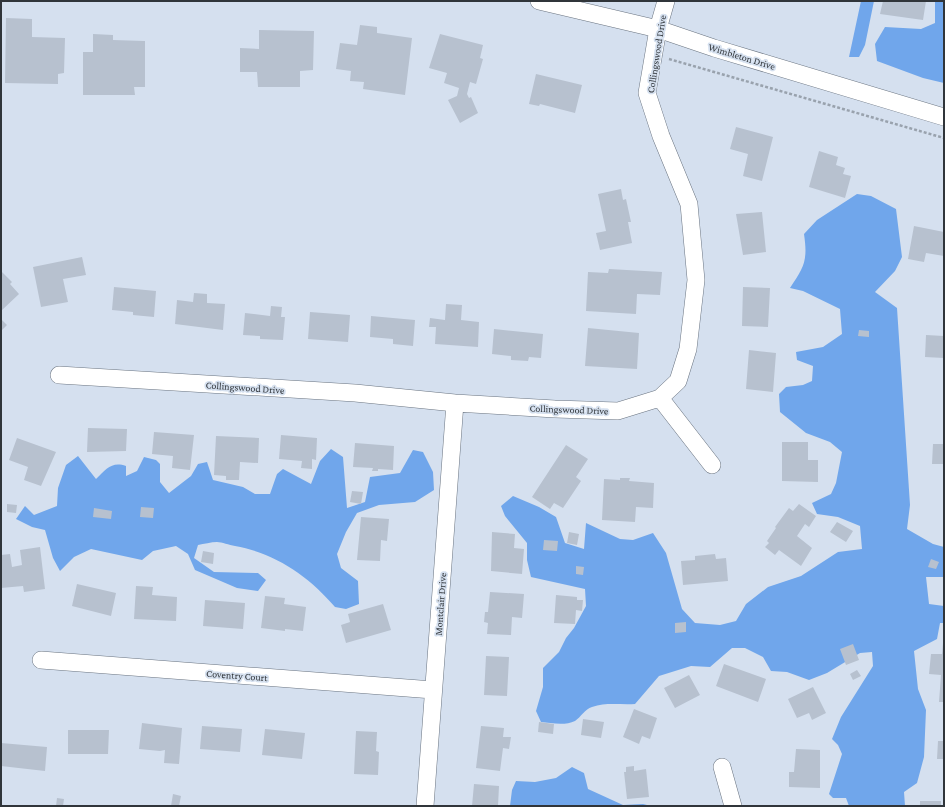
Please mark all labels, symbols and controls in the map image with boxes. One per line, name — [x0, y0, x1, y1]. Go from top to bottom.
street label: Collingswood Drive — [645, 14, 668, 94]
street label: Wimbleton Drive — [707, 41, 777, 72]
street label: Collingswood Drive — [205, 379, 285, 396]
street label: Collingswood Drive — [529, 403, 609, 416]
street label: Montclair Drive — [433, 572, 448, 636]
street label: Coventry Court — [206, 668, 269, 683]

